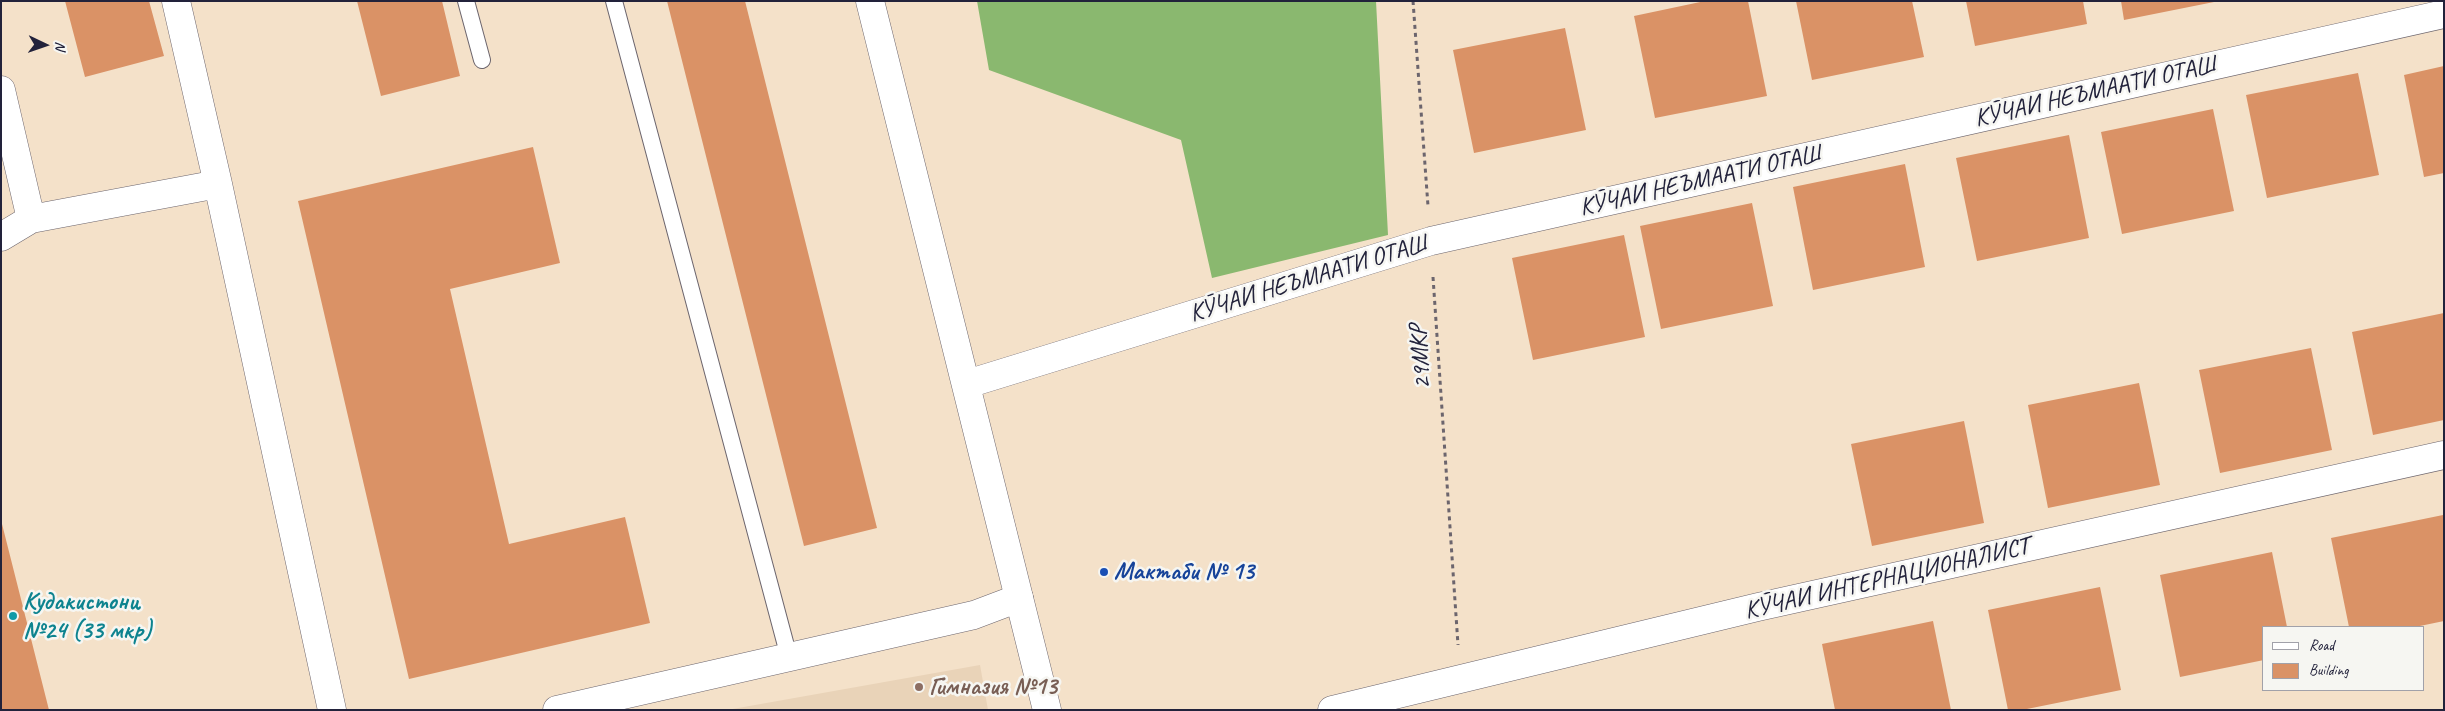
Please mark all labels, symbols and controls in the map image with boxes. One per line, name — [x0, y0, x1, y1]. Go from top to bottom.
north arrow — [20, 20, 70, 70]
text: N — [52, 41, 69, 51]
street label: КӮЧАИ НЕЪМААТИ ОТАШ — [1972, 50, 2218, 134]
street label: КӮЧАИ НЕЪМААТИ ОТАШ — [1577, 139, 1823, 223]
street label: КӮЧАИ НЕЪМААТИ ОТАШ — [1186, 229, 1430, 329]
street label: 29МКР — [1404, 324, 1438, 390]
street label: КӮЧАИ ИНТЕРНАЦИОНАЛИСТ — [1742, 532, 2032, 626]
place label: Мактаби № 13 — [1114, 557, 1254, 587]
marker: Мактаби № 13 — [1098, 566, 1110, 578]
place label: Кудакистони №24 (33 мкр) — [23, 587, 152, 646]
marker: Кудакистони №24 (33 мкр) — [7, 610, 19, 622]
legend — [2262, 626, 2425, 691]
text: Road — [2309, 636, 2334, 655]
text: Building — [2309, 661, 2348, 680]
place label: Гимназия №13 — [929, 672, 1057, 702]
marker: Гимназия №13 — [913, 681, 925, 693]

